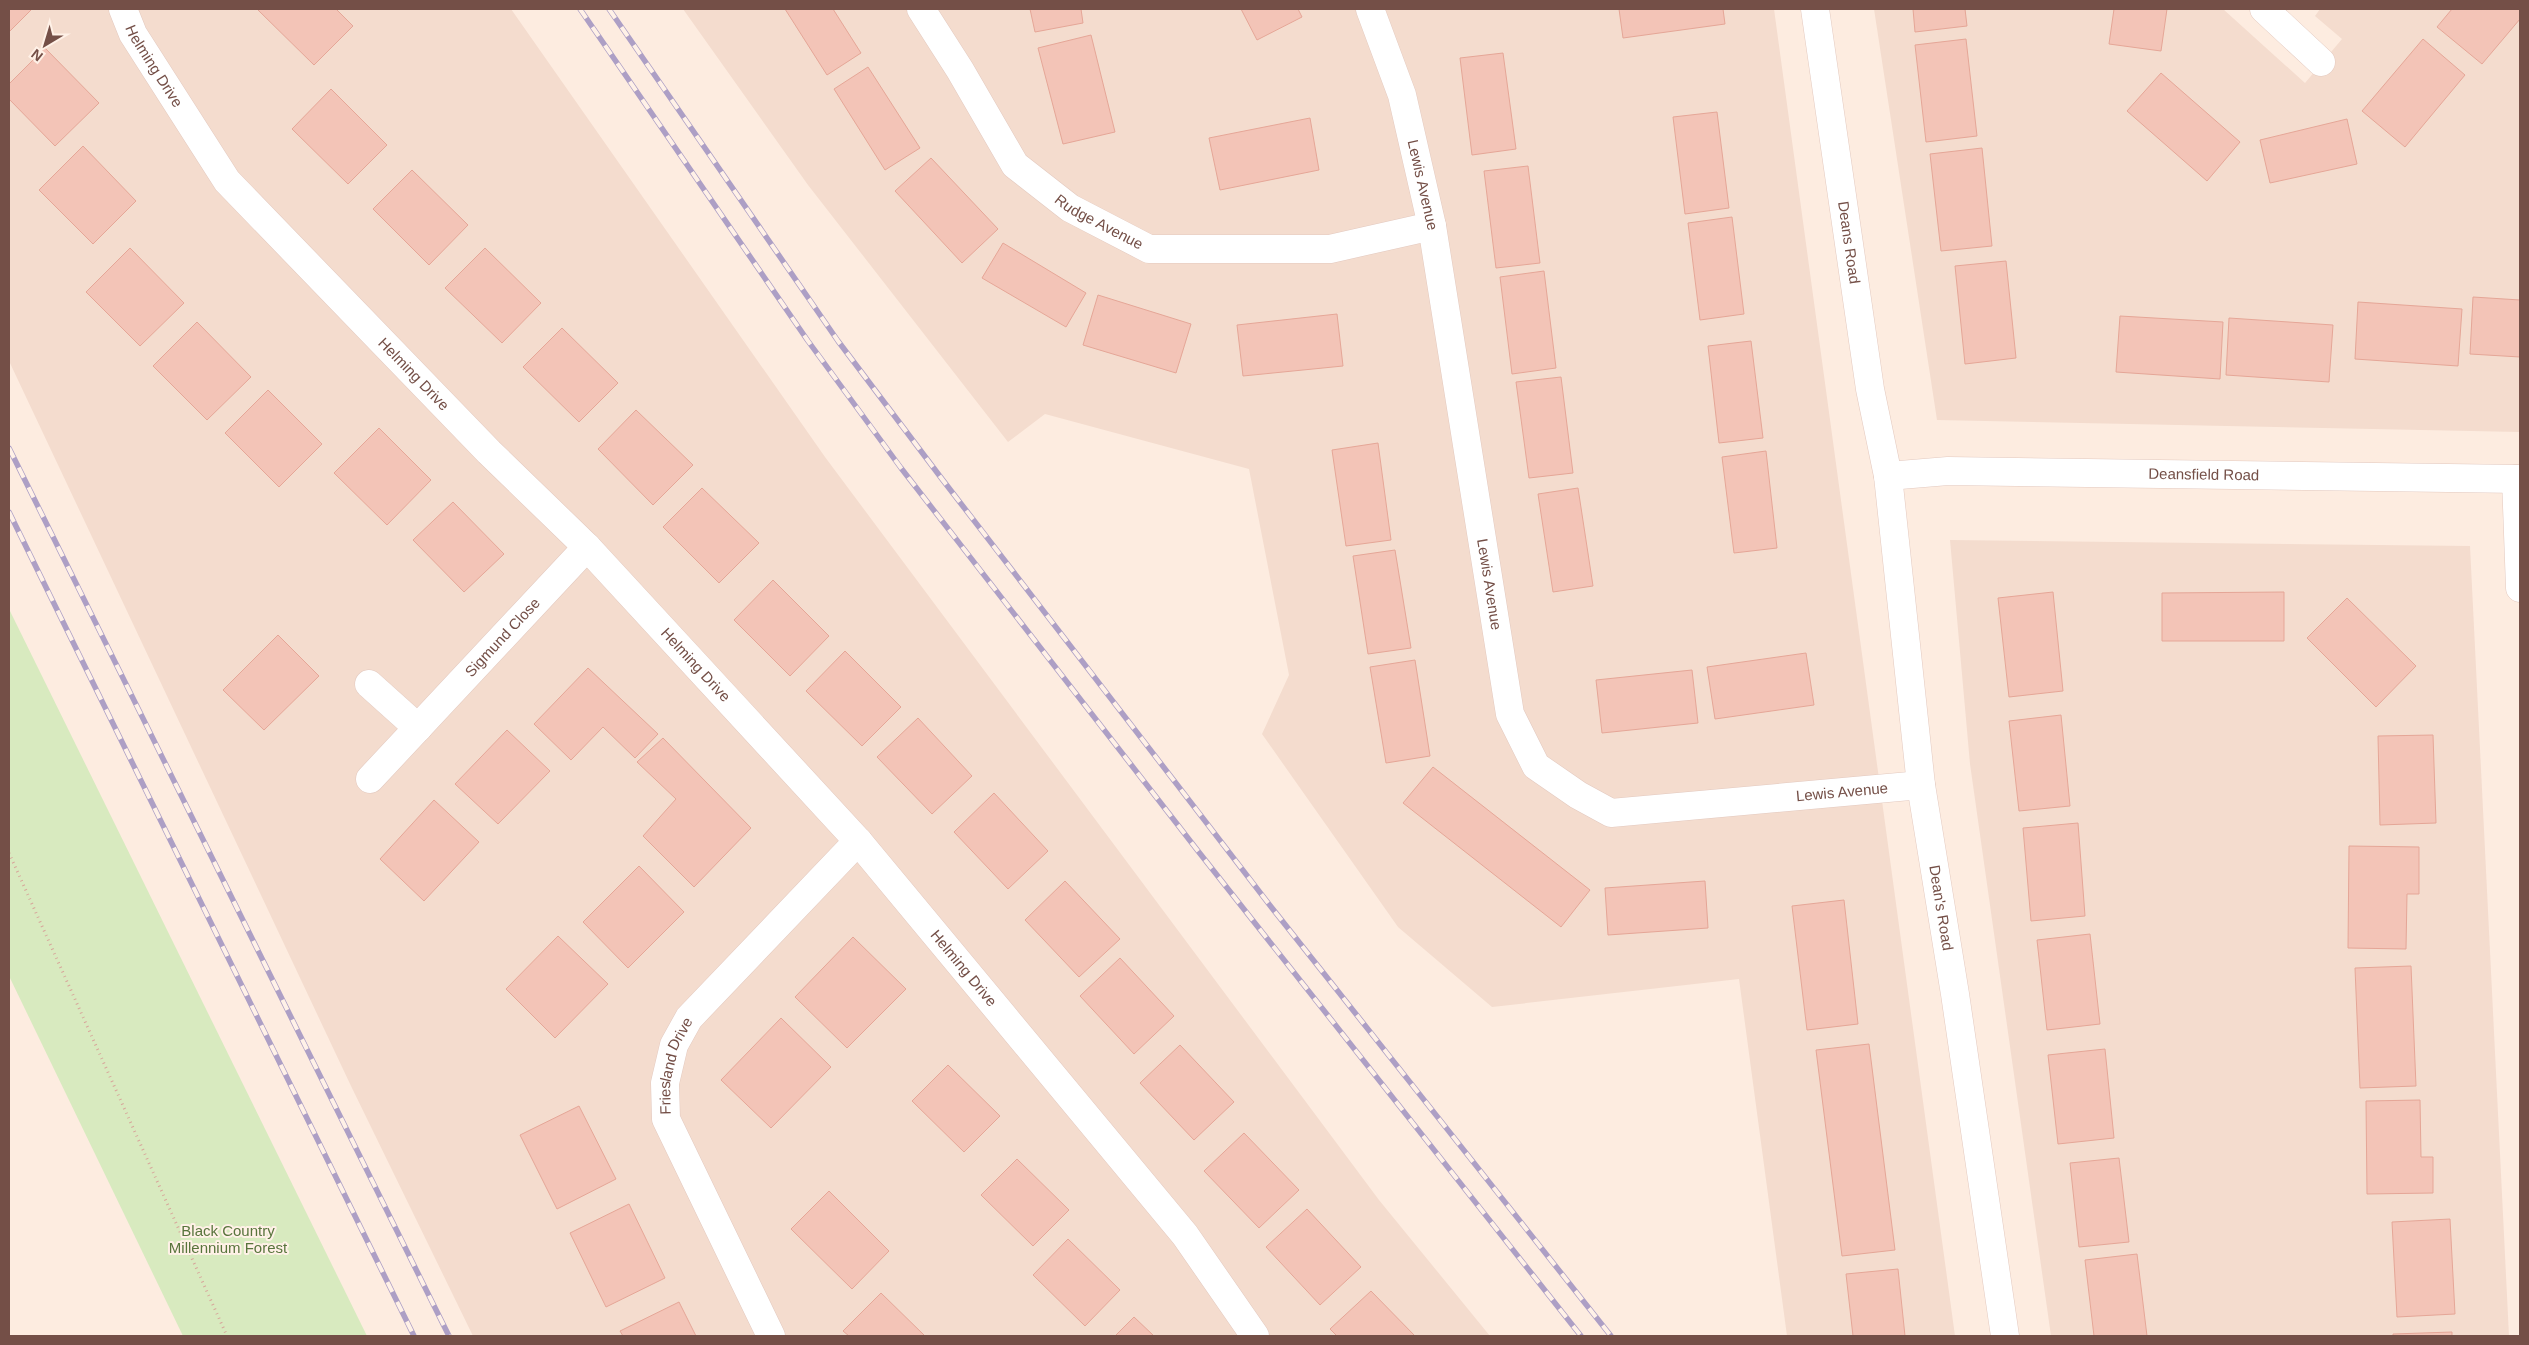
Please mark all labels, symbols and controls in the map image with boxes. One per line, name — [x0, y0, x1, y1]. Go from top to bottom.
north arrow — [20, 20, 70, 70]
street label: Helming Drive — [122, 22, 186, 110]
text: N — [28, 46, 46, 65]
street label: Lewis Avenue — [1404, 138, 1442, 232]
street label: Rudge Avenue — [1052, 190, 1146, 252]
street label: Deans Road — [1835, 200, 1864, 285]
street label: Helming Drive — [375, 334, 453, 414]
street label: Deansfield Road — [2148, 465, 2259, 483]
street label: Lewis Avenue — [1474, 537, 1505, 631]
street label: Sigmund Close — [461, 594, 543, 680]
street label: Helming Drive — [658, 624, 734, 705]
street label: Lewis Avenue — [1795, 779, 1889, 804]
street label: Dean's Road — [1926, 864, 1957, 952]
street label: Helming Drive — [927, 926, 1001, 1010]
street label: Friesland Drive — [656, 1014, 696, 1115]
park label: Black Country Millennium Forest — [169, 1222, 288, 1256]

